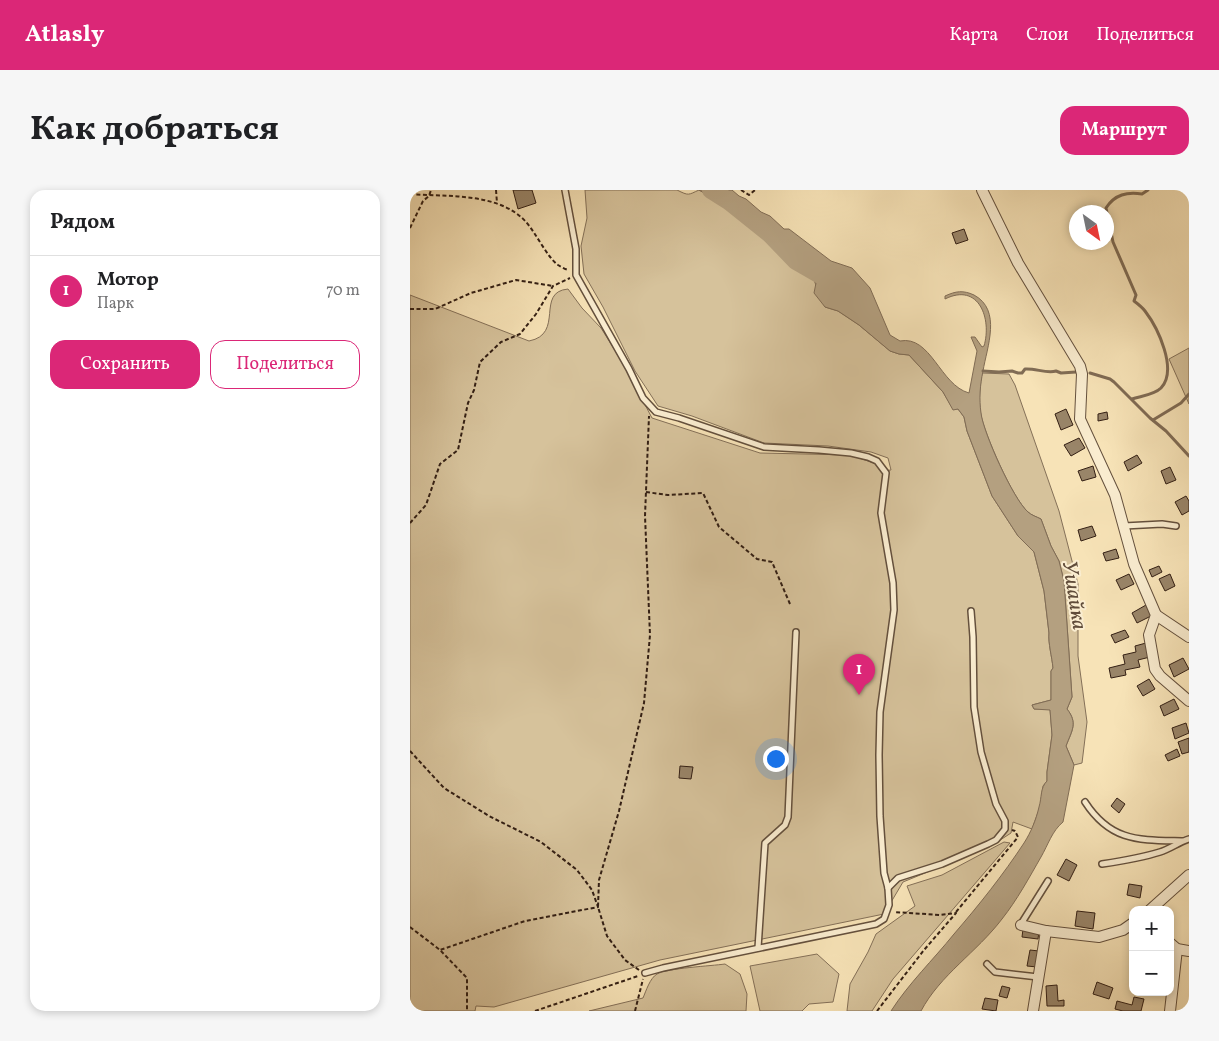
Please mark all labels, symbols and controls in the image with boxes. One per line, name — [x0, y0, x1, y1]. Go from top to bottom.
text: Atlasly — [25, 18, 104, 52]
text: Карта — [950, 23, 998, 48]
text: Слои — [1026, 23, 1068, 48]
text: Поделиться — [1096, 23, 1194, 48]
text: Как добраться — [30, 106, 279, 154]
button: Маршрут — [1060, 106, 1189, 155]
north arrow — [1069, 205, 1114, 250]
text: Рядом — [50, 208, 115, 237]
text: Мотор — [97, 267, 159, 293]
text: 1 — [63, 280, 69, 302]
text: 70 m — [326, 280, 360, 302]
text: Парк — [97, 293, 134, 315]
button: Сохранить — [50, 340, 200, 389]
button: Поделиться — [210, 340, 360, 389]
water label: Ушайка — [1054, 559, 1093, 632]
pin: 1 — [843, 654, 875, 695]
your location — [763, 746, 789, 772]
map controls — [1129, 906, 1174, 996]
button: + — [1129, 906, 1174, 951]
button: − — [1129, 951, 1174, 996]

